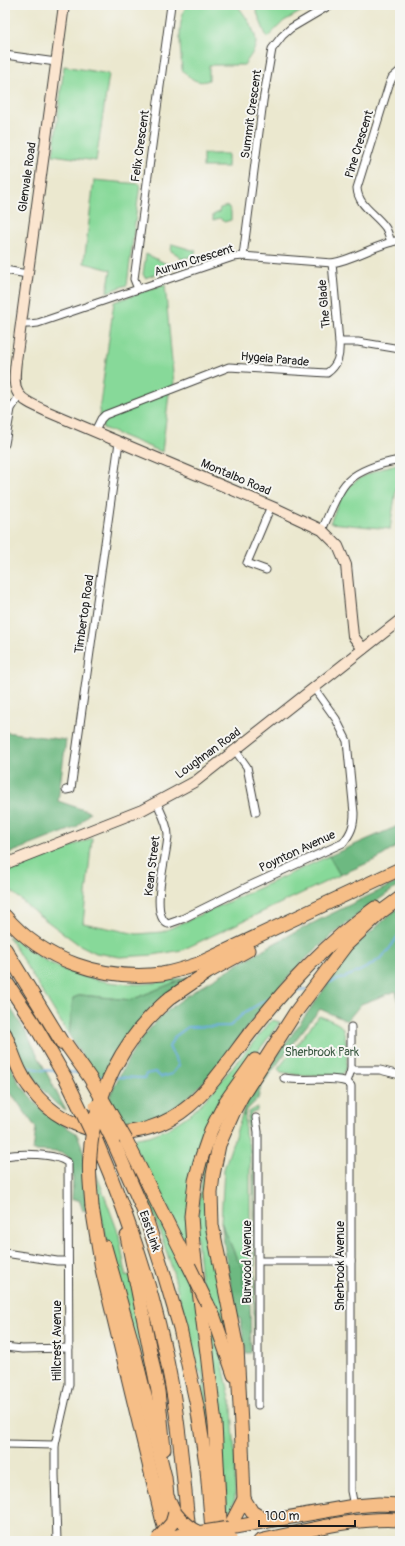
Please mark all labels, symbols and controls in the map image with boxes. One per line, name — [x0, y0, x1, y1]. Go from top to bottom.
street label: Summit Crescent — [238, 69, 265, 159]
street label: Pine Crescent — [342, 108, 377, 180]
street label: Felix Crescent — [128, 109, 153, 183]
street label: Glenvale Road — [15, 141, 40, 213]
street label: Aurum Crescent — [152, 241, 236, 280]
street label: The Glade — [315, 279, 334, 329]
street label: Hygeia Parade — [240, 349, 310, 370]
street label: Montalbo Road — [198, 456, 273, 499]
street label: Timbertop Road — [72, 573, 97, 655]
street label: Loughnan Road — [173, 725, 244, 782]
street label: Poynton Avenue — [257, 827, 338, 876]
street label: Kean Street — [141, 835, 164, 897]
park label: Sherbrook Park — [285, 1045, 359, 1060]
street label: EastLink — [135, 1209, 164, 1254]
street label: Burwood Avenue — [240, 1220, 255, 1304]
street label: Sherbrook Avenue — [333, 1221, 348, 1311]
street label: Hillcrest Avenue — [50, 1300, 65, 1382]
scale bar — [259, 1502, 355, 1528]
text: 100 m — [265, 1509, 300, 1524]

